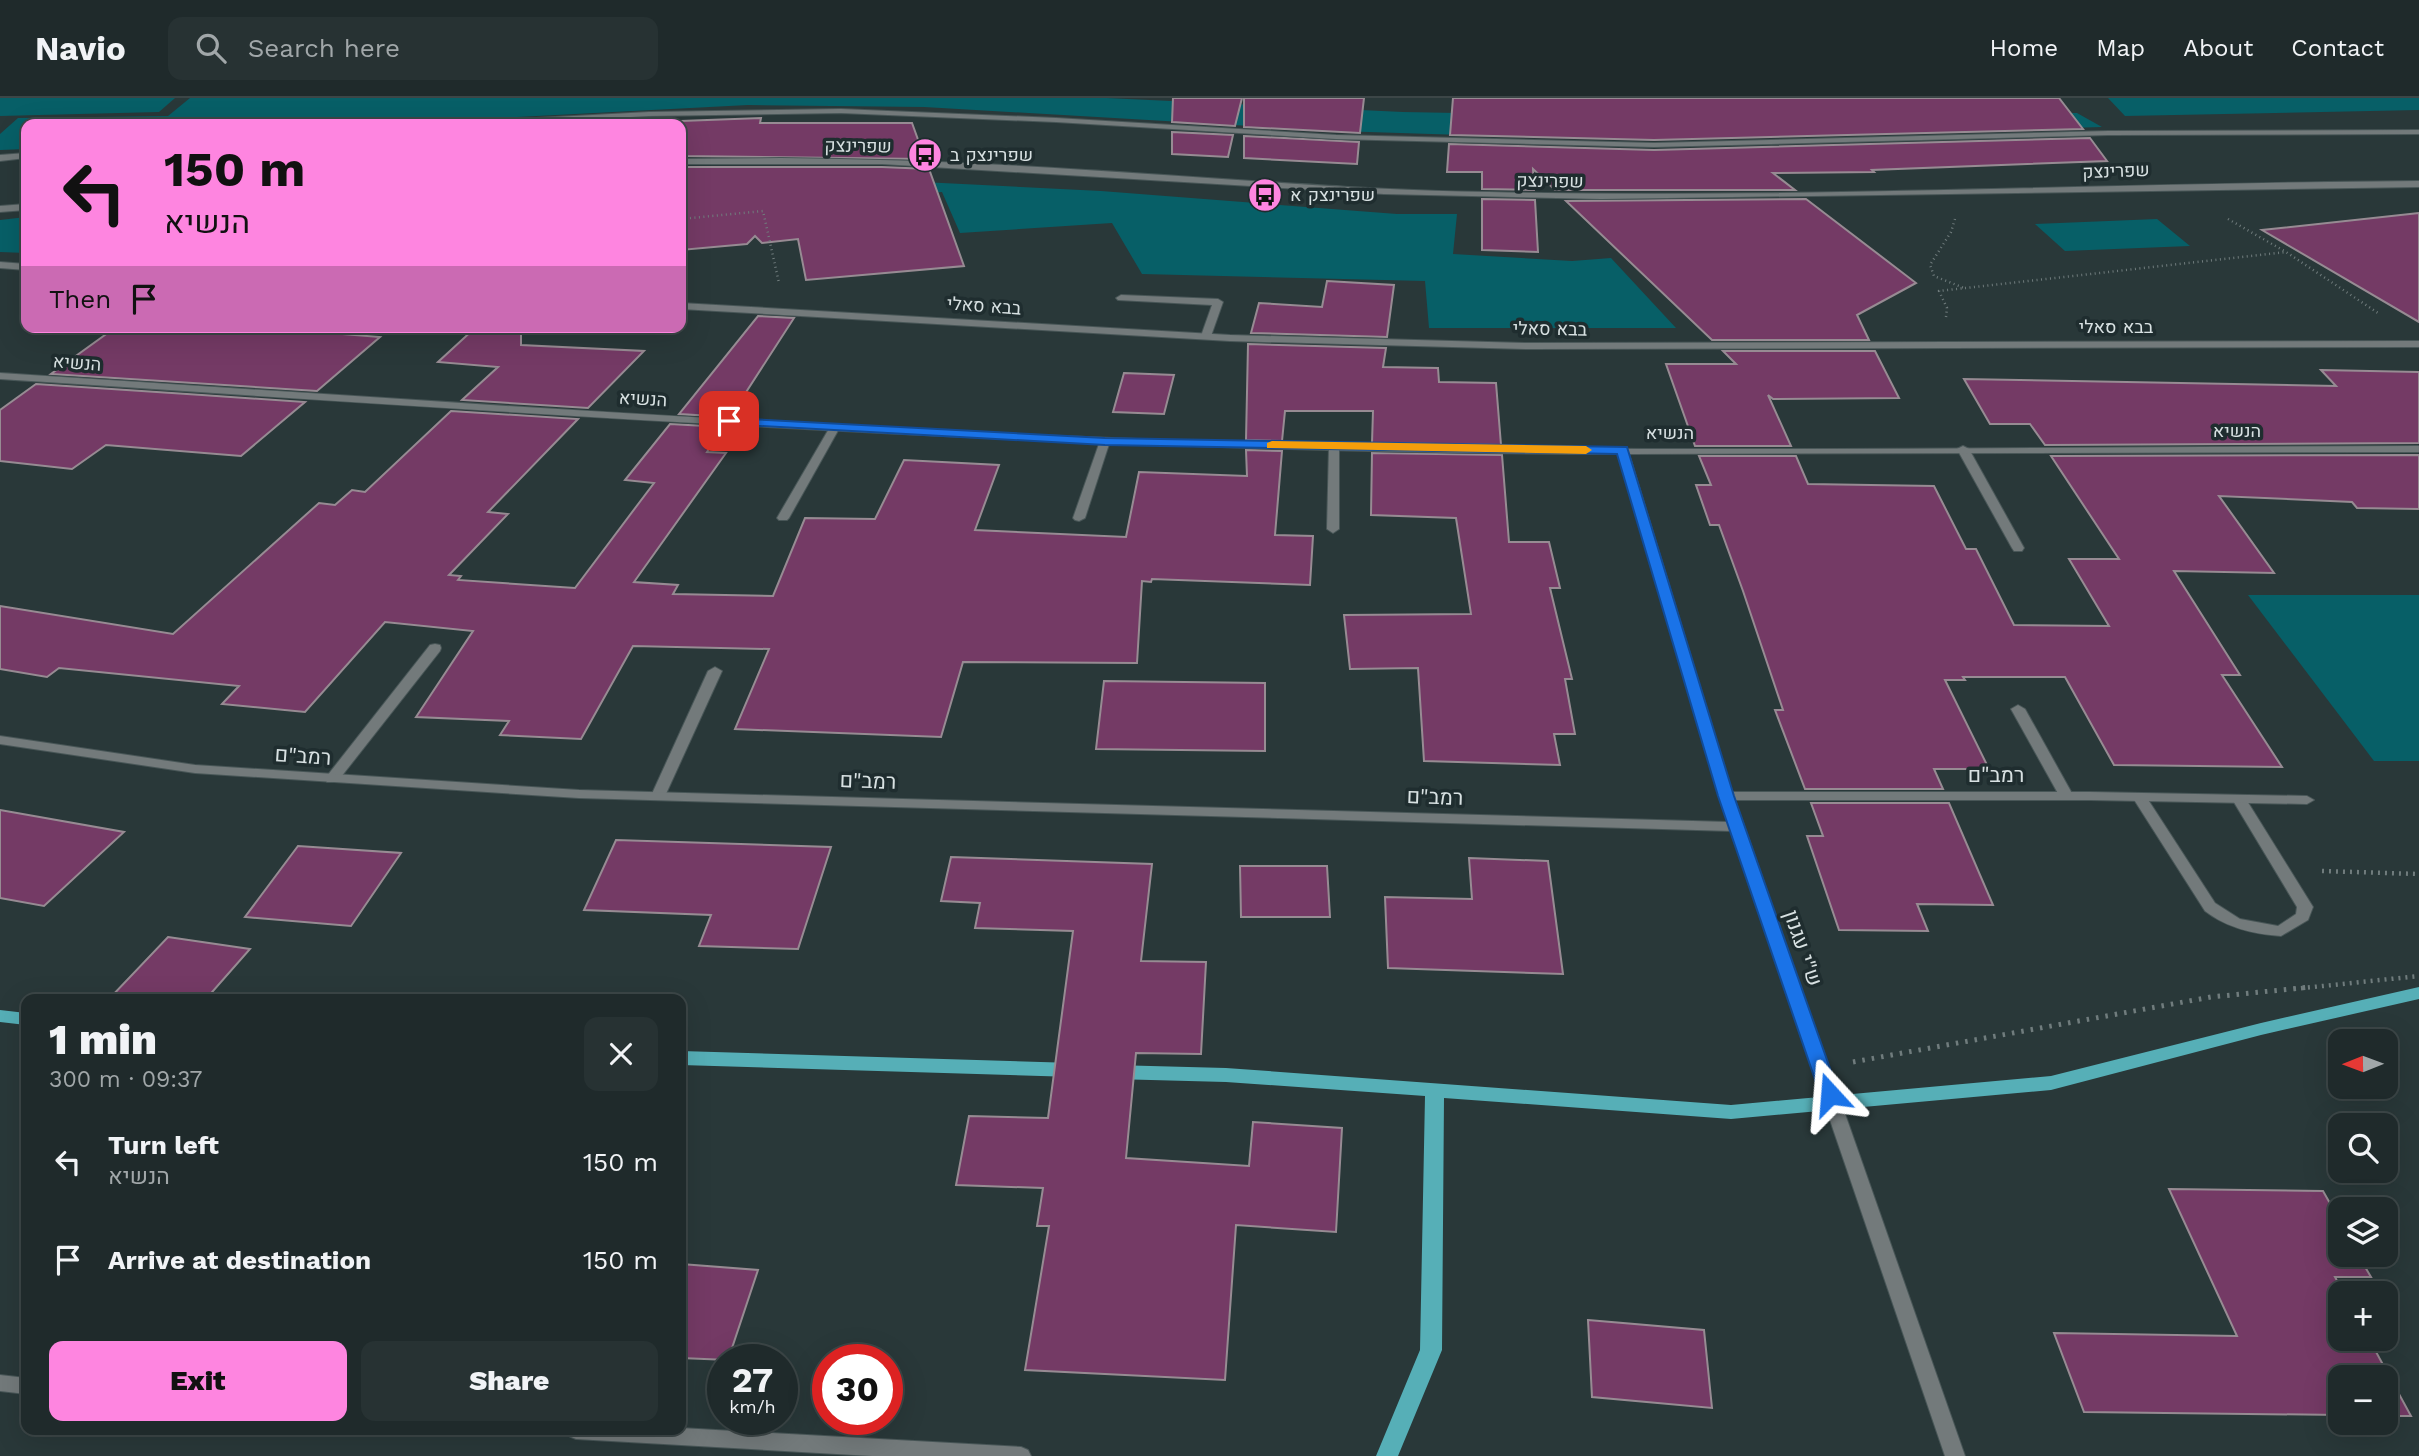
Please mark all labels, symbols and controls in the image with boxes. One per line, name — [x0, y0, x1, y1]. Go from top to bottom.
search box — [168, 17, 658, 80]
text: Navio — [35, 29, 126, 68]
icon: search — [192, 29, 230, 67]
text: Search here — [248, 33, 400, 63]
text: Home — [1990, 34, 2058, 62]
text: Map — [2096, 34, 2145, 62]
text: About — [2183, 34, 2253, 62]
text: Contact — [2291, 34, 2384, 62]
street label: שפרינצק — [824, 134, 892, 157]
bus stop icon: שפרינצק ב — [906, 136, 944, 174]
text: 150 m — [164, 140, 305, 198]
place label: שפרינצק ב — [950, 144, 1033, 165]
icon: left — [49, 147, 140, 238]
street label: שפרינצק — [2082, 159, 2150, 182]
street label: שפרינצק — [1516, 169, 1584, 192]
bus stop icon: שפרינצק א — [1246, 176, 1284, 214]
place label: שפרינצק א — [1290, 184, 1375, 205]
text: הנשיא — [164, 203, 250, 241]
icon: arrive — [125, 280, 163, 318]
text: Then — [49, 284, 111, 314]
street label: בבא סאלי — [946, 292, 1022, 319]
street label: בבא סאלי — [2079, 316, 2154, 337]
street label: בבא סאלי — [1513, 317, 1588, 340]
street label: הנשיא — [52, 350, 102, 375]
street label: הנשיא — [618, 387, 668, 410]
pin — [699, 391, 759, 451]
icon: arrive — [710, 402, 748, 440]
street label: הנשיא — [2213, 420, 2261, 441]
street label: הנשיא — [1646, 422, 1694, 443]
street label: רמב"ם — [274, 741, 332, 770]
street label: רמב"ם — [1968, 762, 2024, 787]
street label: רמב"ם — [839, 767, 897, 794]
street label: רמב"ם — [1406, 783, 1464, 810]
street label: ש"י עגנון — [1779, 907, 1828, 989]
text: 1 min — [49, 1015, 157, 1064]
button: close — [584, 1017, 658, 1091]
north arrow — [2328, 1029, 2398, 1099]
map controls — [2328, 1029, 2398, 1435]
position arrow — [1793, 1057, 1867, 1131]
text: 300 m · 09:37 — [49, 1066, 202, 1093]
button: search — [2328, 1113, 2398, 1183]
text: Turn left — [108, 1130, 219, 1160]
icon: left — [49, 1143, 87, 1181]
text: 150 m — [583, 1147, 658, 1177]
text: הנשיא — [108, 1163, 170, 1190]
button: layers — [2328, 1197, 2398, 1267]
icon: arrive — [49, 1241, 87, 1279]
text: Arrive at destination — [108, 1245, 371, 1275]
text: 150 m — [583, 1245, 658, 1275]
button: + — [2328, 1281, 2398, 1351]
button: Exit — [49, 1341, 347, 1421]
button: Share — [361, 1341, 658, 1421]
speed limit sign: 30 — [812, 1344, 903, 1435]
text: 27 — [732, 1359, 773, 1401]
button: − — [2328, 1365, 2398, 1435]
text: km/h — [729, 1396, 776, 1417]

